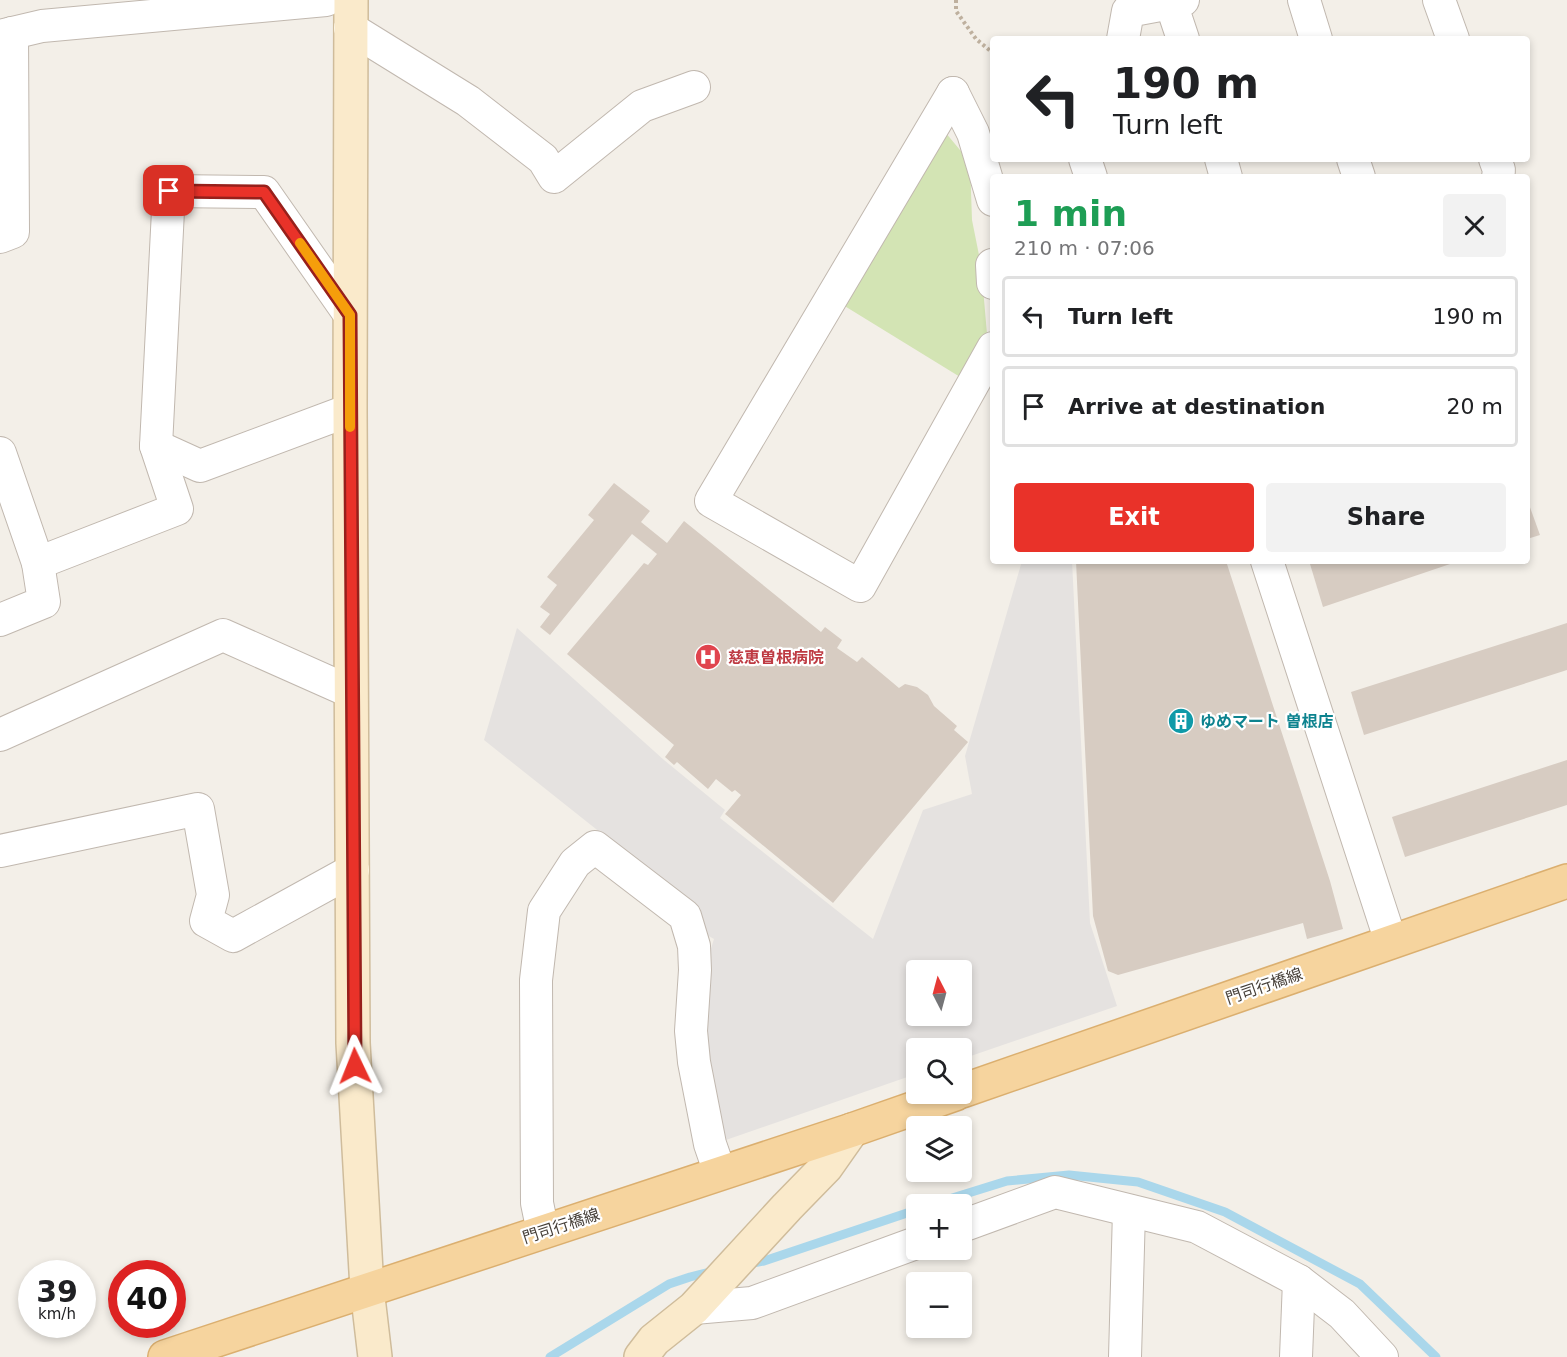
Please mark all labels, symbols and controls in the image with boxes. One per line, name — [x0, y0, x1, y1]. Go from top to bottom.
text: 190 m — [1113, 59, 1259, 108]
icon: left — [1014, 60, 1092, 138]
text: Turn left — [1113, 109, 1223, 140]
pin — [143, 165, 194, 216]
icon: arrive — [152, 174, 185, 207]
text: 1 min — [1014, 193, 1127, 234]
button: close — [1443, 194, 1506, 257]
text: 210 m · 07:06 — [1014, 236, 1155, 260]
icon: left — [1017, 300, 1050, 333]
text: Turn left — [1068, 304, 1173, 329]
text: 190 m — [1433, 304, 1503, 329]
icon: arrive — [1017, 390, 1050, 423]
text: Arrive at destination — [1068, 394, 1325, 419]
text: 20 m — [1447, 394, 1503, 419]
button: Exit — [1014, 483, 1254, 552]
button: Share — [1266, 483, 1506, 552]
hospital icon: 慈恵曽根病院 — [693, 642, 723, 672]
place label: 慈恵曽根病院 — [728, 648, 824, 667]
building icon: ゆめマート 曽根店 — [1166, 706, 1196, 736]
place label: ゆめマート 曽根店 — [1200, 712, 1334, 731]
north arrow — [906, 960, 972, 1026]
map controls — [906, 960, 972, 1338]
street label: 門司行橋線 — [1223, 964, 1305, 1008]
position arrow — [323, 1034, 387, 1098]
button: search — [906, 1038, 972, 1104]
button: layers — [906, 1116, 972, 1182]
button: + — [906, 1194, 972, 1260]
street label: 門司行橋線 — [520, 1205, 602, 1247]
speed limit sign: 40 — [108, 1260, 186, 1338]
button: − — [906, 1272, 972, 1338]
text: 39 — [36, 1274, 78, 1309]
text: km/h — [38, 1305, 76, 1323]

